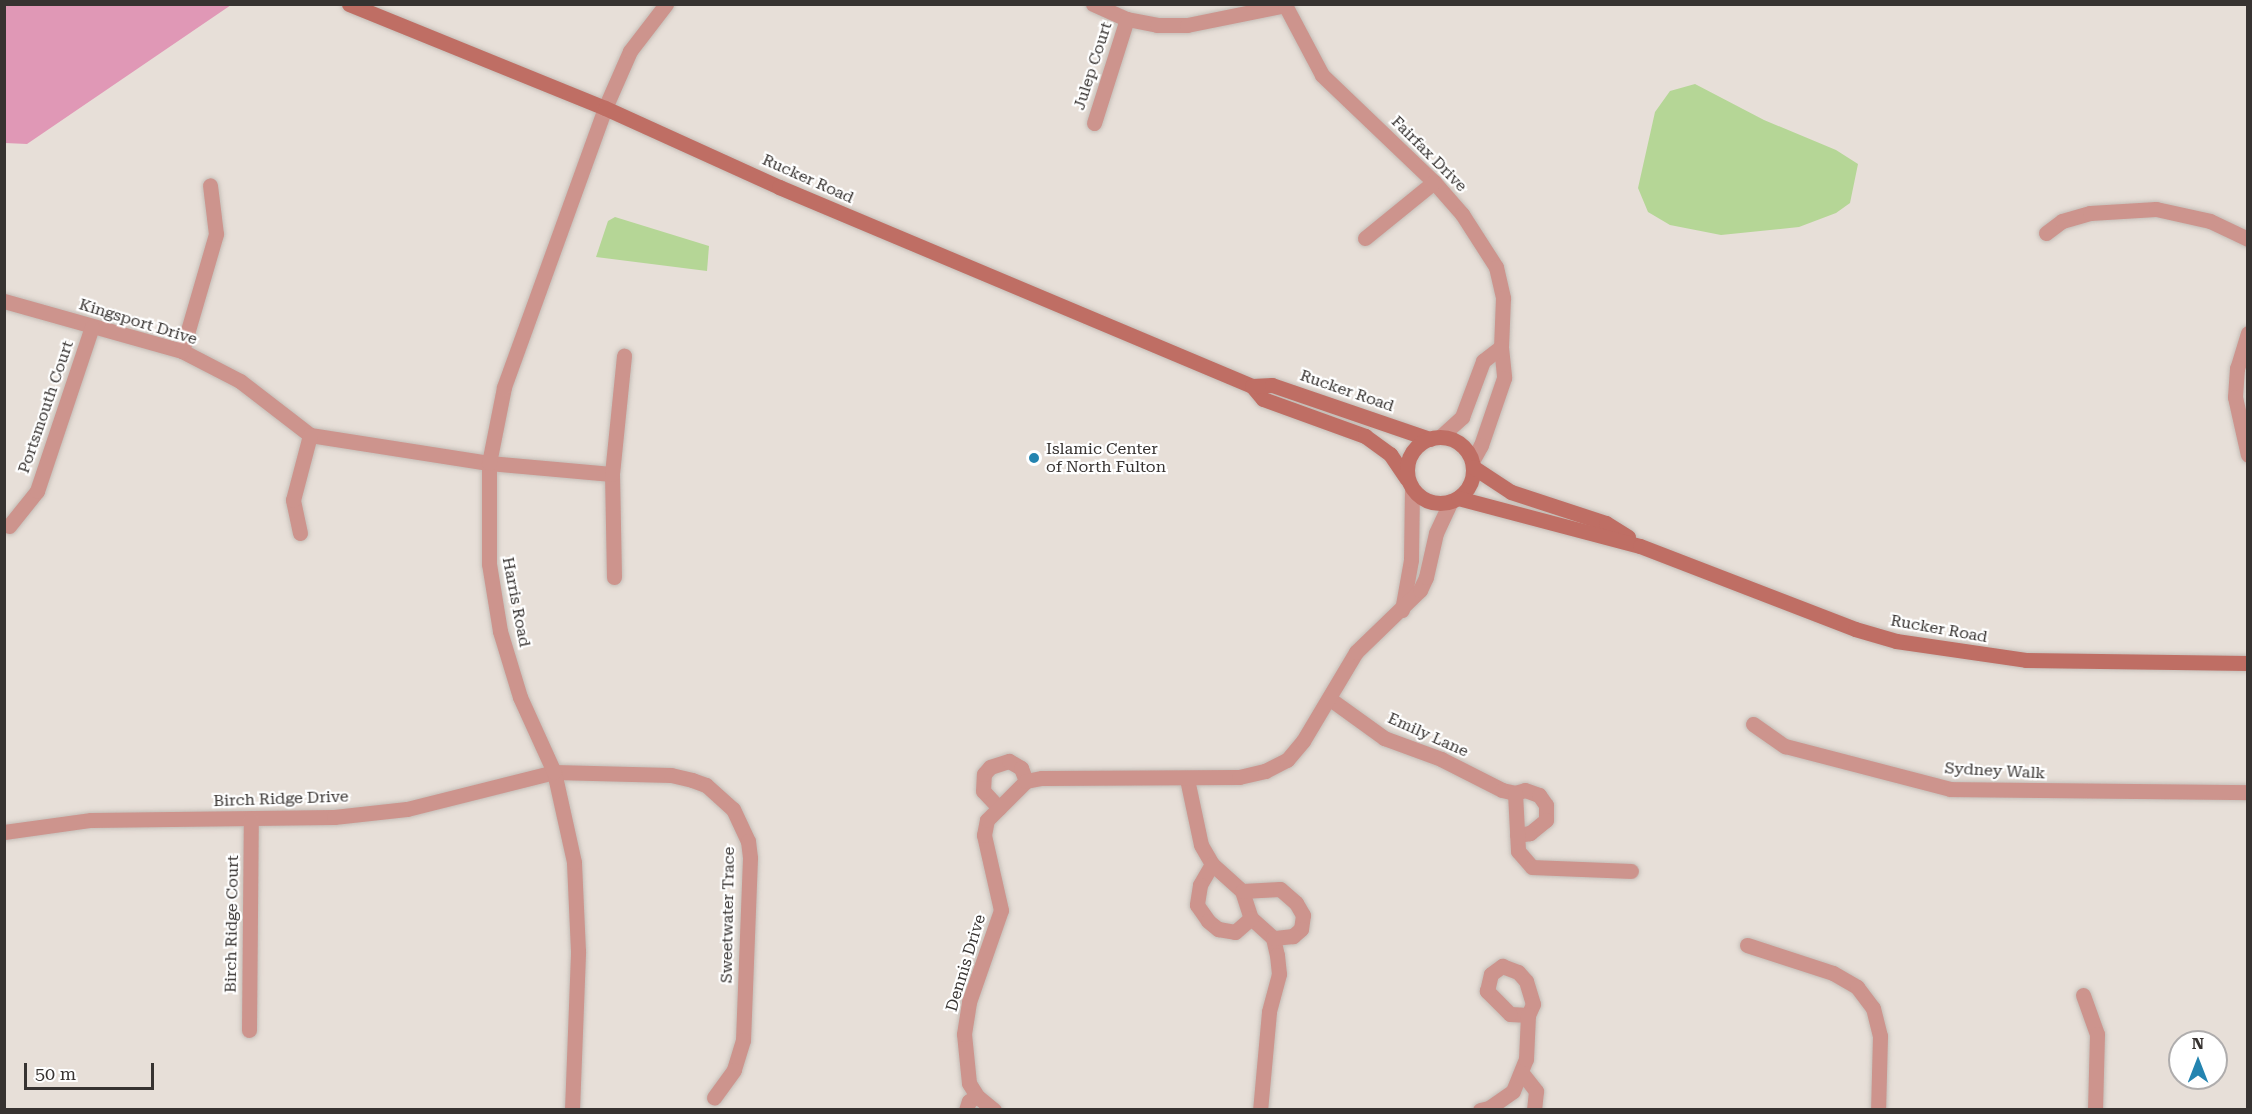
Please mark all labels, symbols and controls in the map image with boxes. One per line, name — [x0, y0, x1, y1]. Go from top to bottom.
street label: Julep Court — [1070, 20, 1116, 112]
street label: Fairfax Drive — [1387, 112, 1471, 196]
street label: Rucker Road — [759, 150, 857, 208]
street label: Kingsport Drive — [77, 295, 199, 349]
street label: Portsmouth Court — [14, 338, 78, 476]
street label: Rucker Road — [1297, 366, 1397, 416]
place label: Islamic Center of North Fulton — [1046, 439, 1166, 477]
marker: Islamic Center of North Fulton — [1027, 451, 1041, 465]
street label: Harris Road — [498, 555, 534, 649]
street label: Rucker Road — [1889, 611, 1989, 647]
street label: Emily Lane — [1385, 709, 1471, 761]
street label: Sydney Walk — [1944, 759, 2046, 783]
street label: Birch Ridge Drive — [213, 787, 349, 811]
street label: Sweetwater Trace — [717, 847, 739, 983]
street label: Birch Ridge Court — [221, 855, 243, 993]
street label: Dennis Drive — [942, 912, 990, 1014]
north arrow — [2168, 1030, 2228, 1090]
text: N — [2192, 1034, 2204, 1053]
scale bar — [27, 1051, 158, 1089]
text: 50 m — [35, 1063, 76, 1084]

